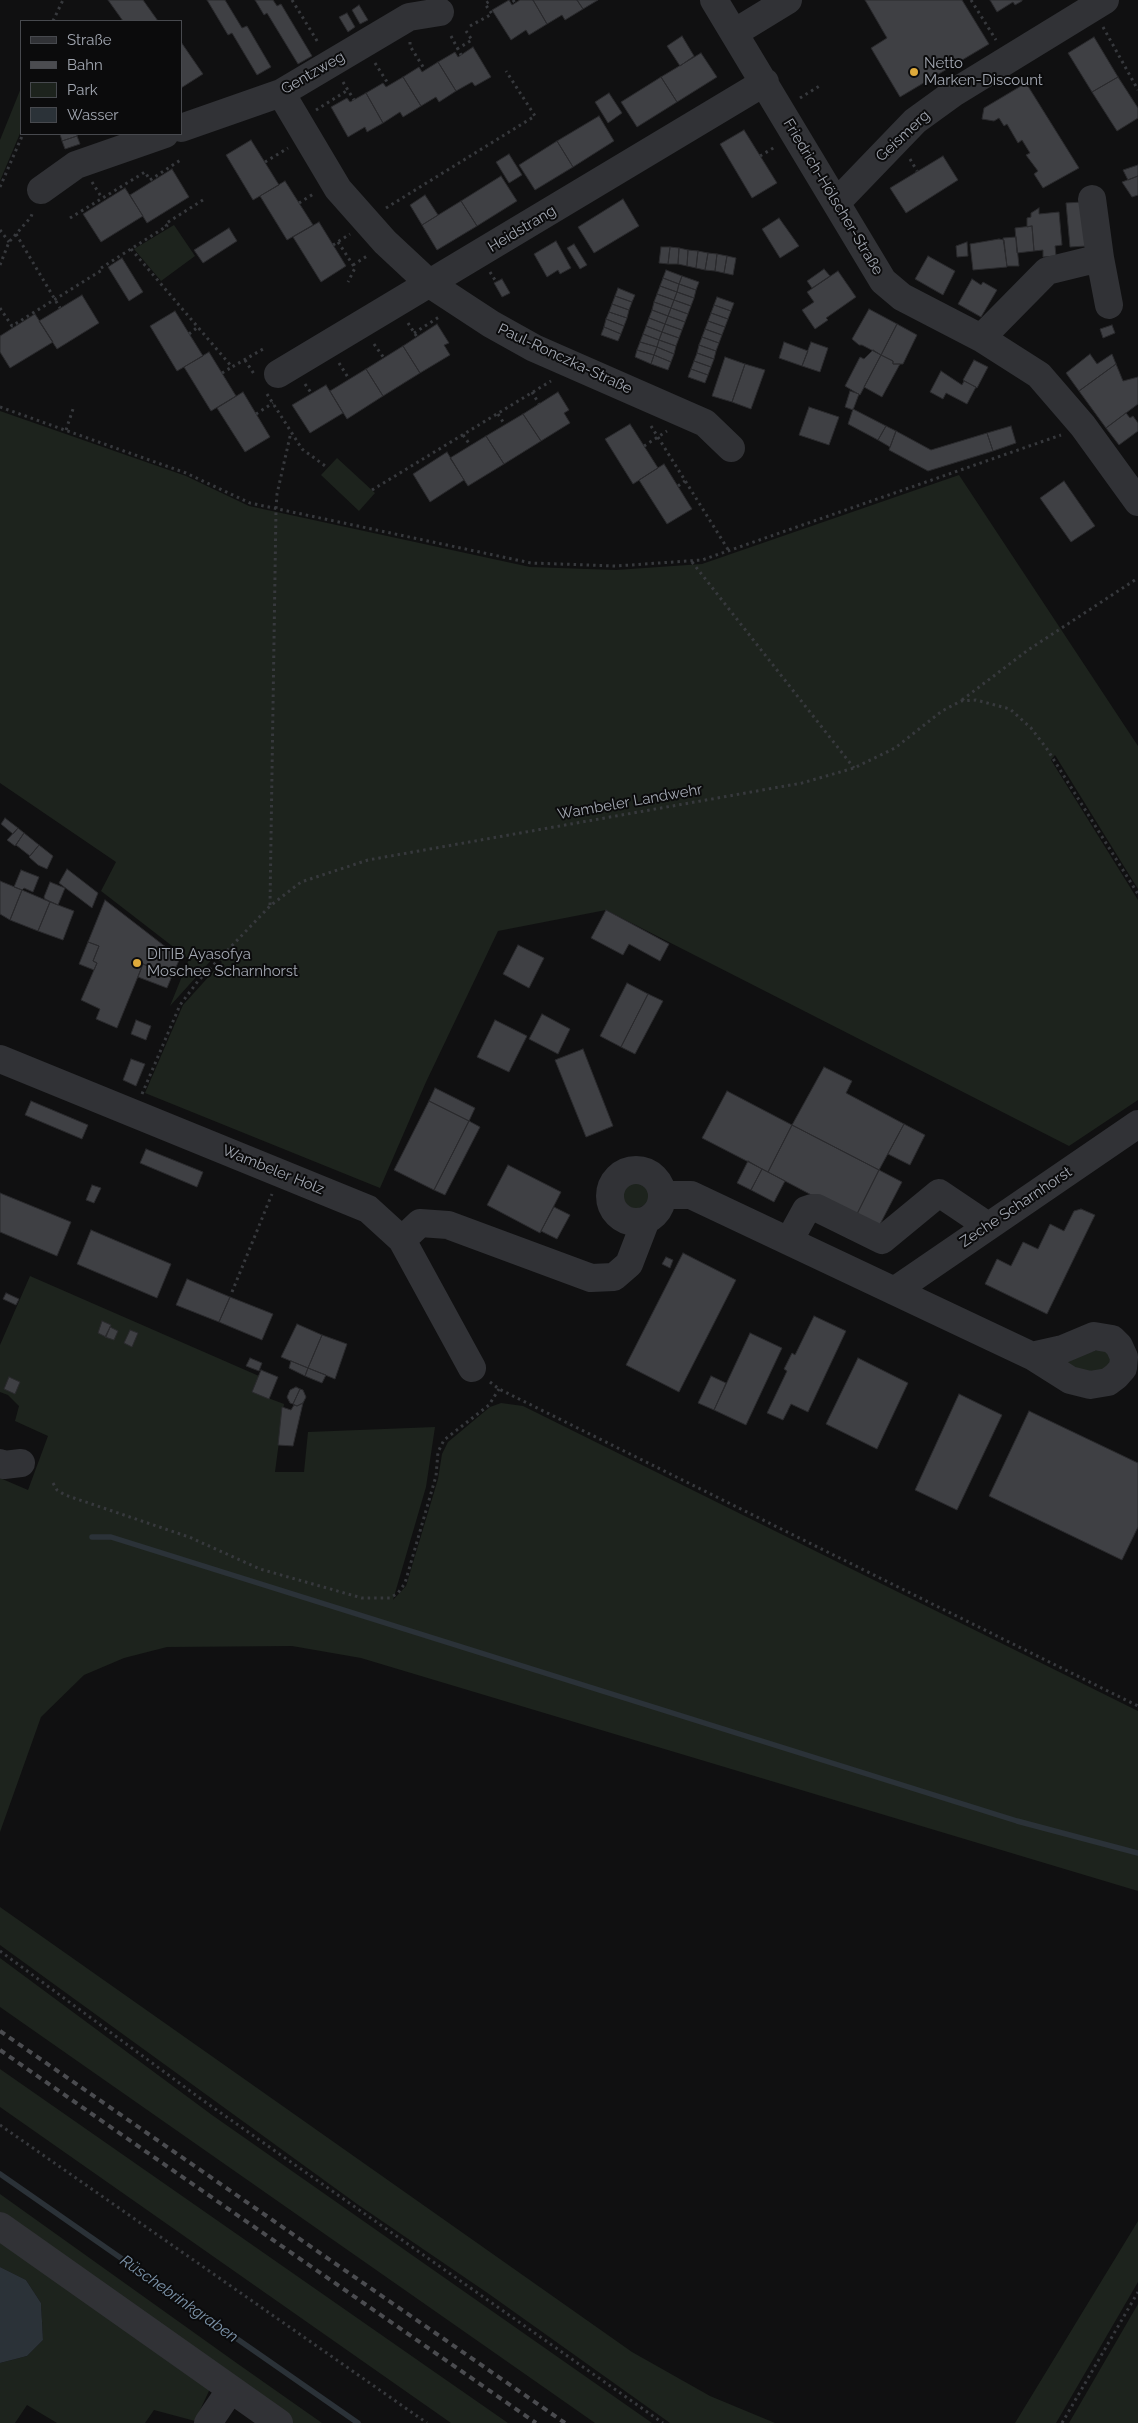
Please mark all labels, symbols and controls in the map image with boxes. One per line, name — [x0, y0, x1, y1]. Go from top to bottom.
legend — [20, 20, 182, 135]
text: Straße — [67, 31, 111, 49]
street label: Gentzweg — [278, 48, 348, 98]
place label: Netto Marken-Discount — [924, 54, 1043, 89]
text: Bahn — [67, 56, 103, 74]
marker: Netto Marken-Discount — [908, 66, 920, 78]
text: Park — [67, 81, 98, 99]
text: Wasser — [67, 106, 119, 124]
street label: Geismerg — [872, 107, 934, 165]
street label: Friedrich-Hölscher-Straße — [779, 116, 887, 278]
street label: Heidstrang — [485, 202, 559, 256]
street label: Paul-Ronczka-Straße — [495, 320, 635, 398]
street label: Wambeler Landwehr — [556, 780, 704, 824]
place label: DITIB Ayasofya Moschee Scharnhorst — [147, 945, 298, 980]
marker: DITIB Ayasofya Moschee Scharnhorst — [131, 957, 143, 969]
street label: Wambeler Holz — [219, 1141, 327, 1199]
street label: Zeche Scharnhorst — [957, 1163, 1075, 1251]
water label: Rüschebrinkgraben — [116, 2251, 242, 2347]

